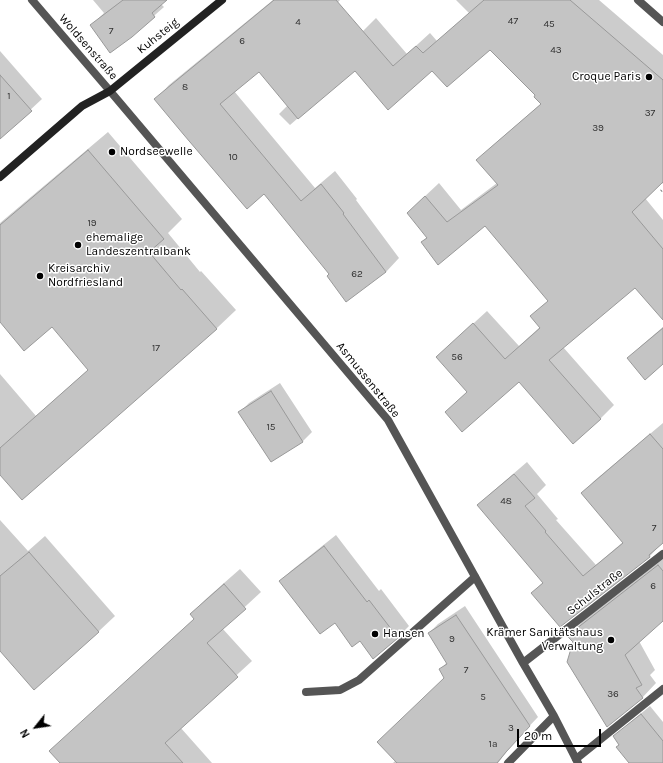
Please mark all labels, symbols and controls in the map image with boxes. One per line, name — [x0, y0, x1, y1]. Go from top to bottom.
street label: Woldsenstraße — [56, 11, 120, 83]
street label: Kuhsteig — [134, 15, 182, 57]
house number: 47 — [508, 15, 518, 27]
house number: 4 — [295, 16, 301, 28]
house number: 45 — [543, 18, 555, 30]
house number: 7 — [109, 25, 113, 37]
house number: 6 — [239, 35, 245, 47]
house number: 43 — [550, 44, 562, 56]
place label: Croque Paris — [572, 70, 641, 84]
marker: Croque Paris — [644, 72, 654, 82]
house number: 8 — [182, 81, 188, 93]
house number: 1 — [7, 90, 11, 102]
house number: 37 — [645, 107, 655, 119]
house number: 39 — [592, 122, 604, 134]
place label: Nordseewelle — [120, 145, 193, 159]
marker: Nordseewelle — [107, 147, 117, 157]
house number: 10 — [228, 151, 238, 163]
house number: 19 — [87, 217, 97, 229]
place label: ehemalige Landeszentralbank — [86, 231, 191, 259]
marker: ehemalige Landeszentralbank — [73, 240, 83, 250]
place label: Kreisarchiv Nordfriesland — [48, 262, 123, 290]
house number: 62 — [351, 268, 363, 280]
marker: Kreisarchiv Nordfriesland — [35, 271, 45, 281]
street label: Asmussenstraße — [333, 339, 403, 421]
house number: 17 — [152, 342, 160, 354]
house number: 56 — [451, 351, 463, 363]
house number: 15 — [267, 421, 275, 433]
house number: 48 — [500, 495, 512, 507]
house number: 7 — [652, 522, 656, 534]
street label: Schulstraße — [564, 566, 626, 618]
house number: 6 — [650, 580, 656, 592]
place label: Krämer Sanitätshaus Verwaltung — [486, 626, 603, 654]
place label: Hansen — [383, 627, 425, 641]
marker: Hansen — [370, 629, 380, 639]
house number: 9 — [449, 633, 455, 645]
marker: Krämer Sanitätshaus Verwaltung — [606, 635, 616, 645]
house number: 7 — [464, 664, 468, 676]
house number: 36 — [607, 688, 619, 700]
house number: 5 — [480, 691, 486, 703]
north arrow — [16, 707, 56, 747]
scale bar — [519, 721, 603, 747]
house number: 3 — [508, 722, 514, 734]
text: N — [18, 727, 33, 740]
text: 20 m — [524, 729, 552, 743]
house number: 1a — [489, 738, 497, 750]

